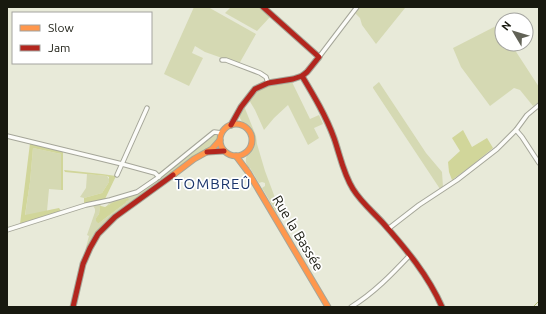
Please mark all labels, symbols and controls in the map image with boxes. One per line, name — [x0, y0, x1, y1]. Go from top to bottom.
legend — [12, 12, 152, 64]
north arrow — [494, 12, 534, 52]
text: N — [499, 19, 513, 33]
text: Slow — [48, 21, 74, 34]
text: Jam — [48, 41, 70, 54]
district label: TOMBREÛ — [174, 175, 252, 192]
street label: Rue la Bassée — [269, 192, 327, 274]

